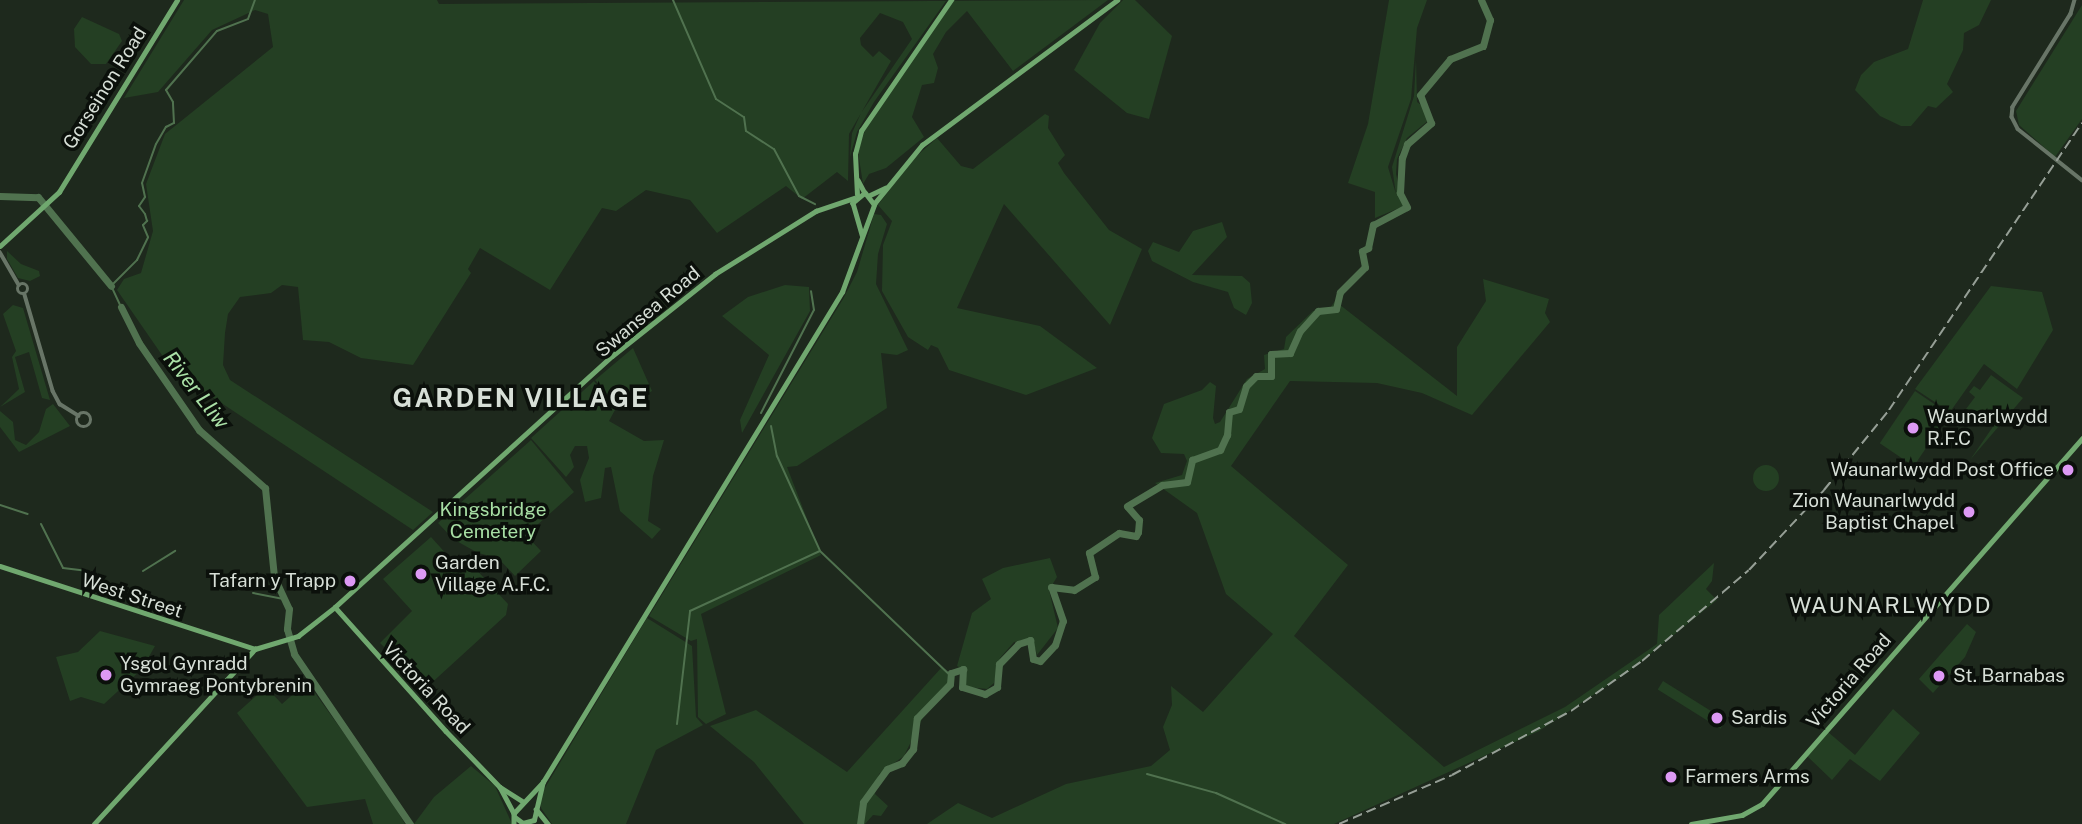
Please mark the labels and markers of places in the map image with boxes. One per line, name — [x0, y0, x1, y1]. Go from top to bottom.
place label: Waunarlwydd R.F.C — [1927, 406, 2048, 450]
marker: Waunarlwydd R.F.C — [1905, 420, 1921, 436]
place label: Waunarlwydd Post Office — [1830, 459, 2054, 481]
marker: Waunarlwydd Post Office — [2060, 462, 2076, 478]
place label: Zion Waunarlwydd Baptist Chapel — [1791, 490, 1955, 534]
marker: Zion Waunarlwydd Baptist Chapel — [1961, 504, 1977, 520]
place label: Garden Village A.F.C. — [435, 552, 550, 596]
marker: Garden Village A.F.C. — [413, 566, 429, 582]
place label: Tafarn y Trapp — [209, 570, 336, 592]
marker: Tafarn y Trapp — [342, 573, 358, 589]
place label: Ysgol Gynradd Gymraeg Pontybrenin — [120, 653, 312, 697]
place label: St. Barnabas — [1953, 665, 2065, 687]
marker: Ysgol Gynradd Gymraeg Pontybrenin — [98, 667, 114, 683]
marker: St. Barnabas — [1931, 668, 1947, 684]
place label: Sardis — [1731, 707, 1787, 729]
marker: Sardis — [1709, 710, 1725, 726]
place label: Farmers Arms — [1685, 766, 1810, 788]
marker: Farmers Arms — [1663, 769, 1679, 785]

